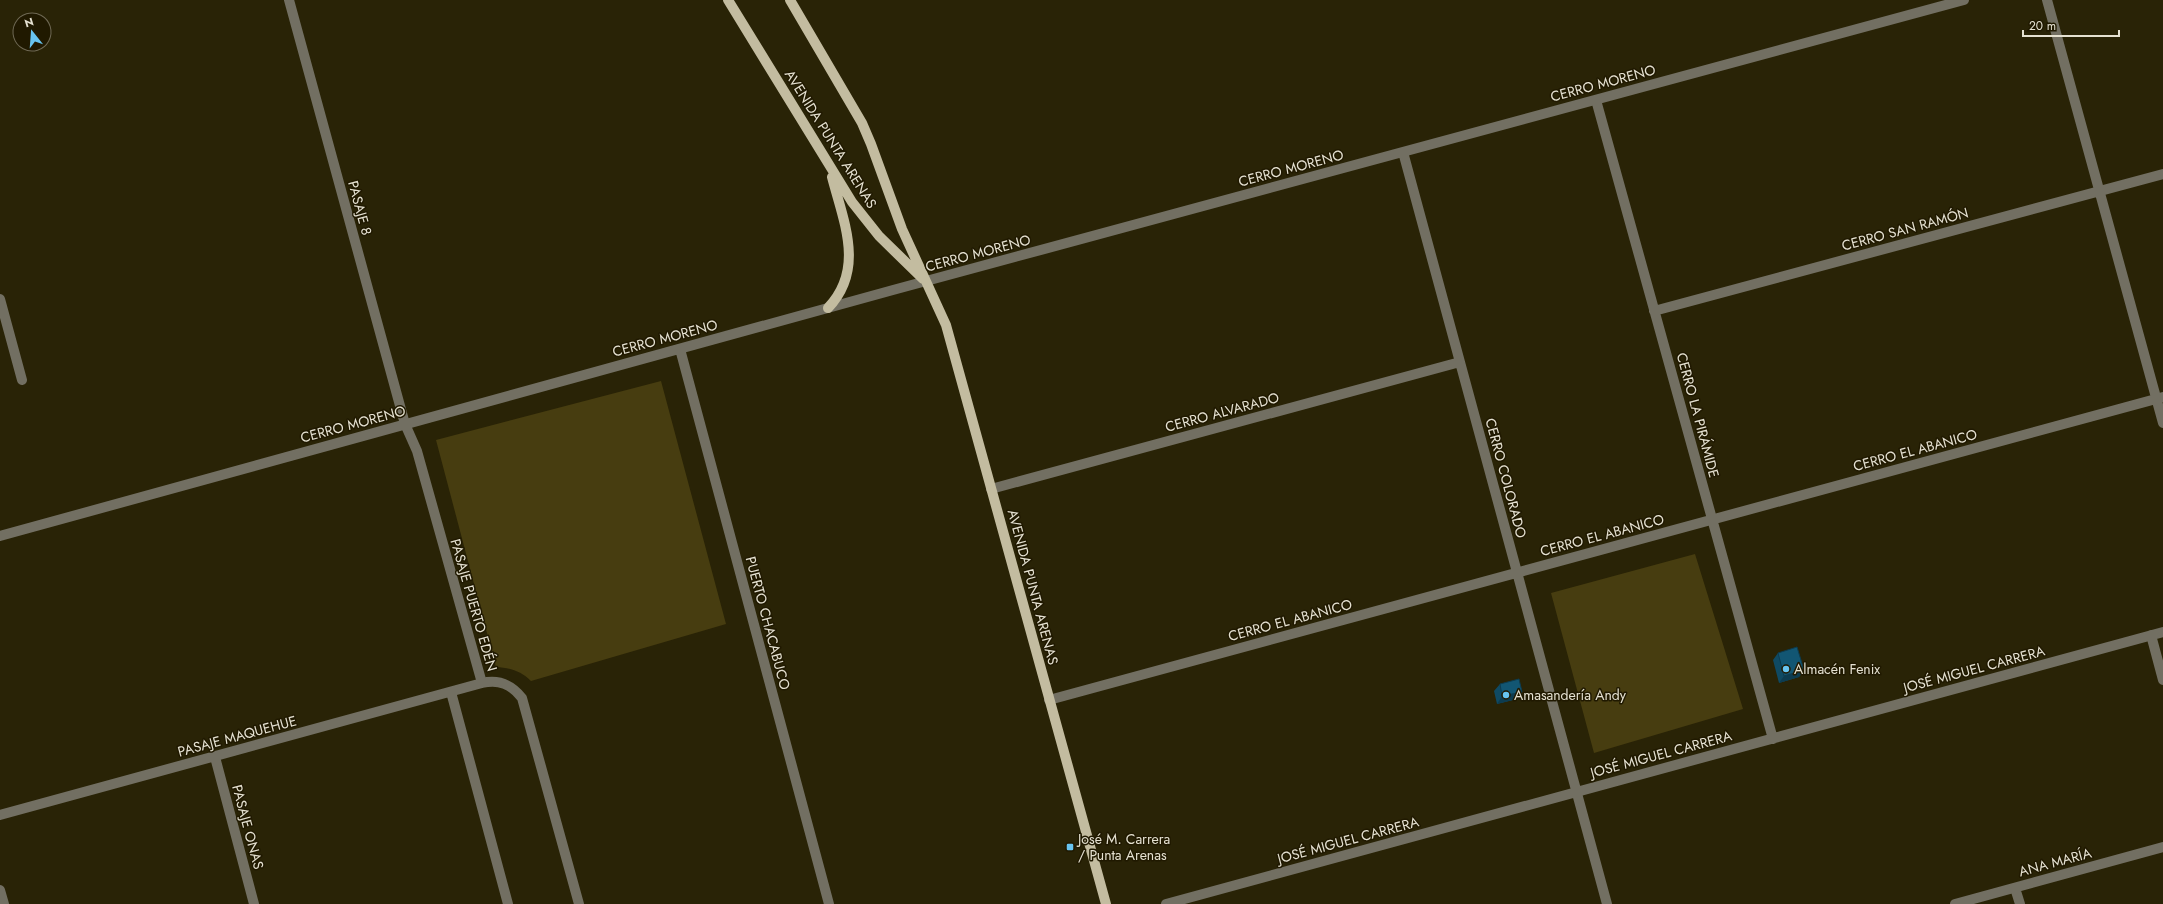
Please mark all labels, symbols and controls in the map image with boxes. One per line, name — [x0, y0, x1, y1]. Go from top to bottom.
north arrow — [12, 12, 52, 52]
scale bar — [2023, 12, 2119, 38]
text: N — [23, 14, 36, 31]
text: 20 m — [2029, 17, 2056, 35]
street label: CERRO MORENO — [1548, 59, 1658, 107]
street label: AVENIDA PUNTA ARENAS — [780, 66, 882, 212]
street label: CERRO MORENO — [1236, 144, 1346, 192]
street label: PASAJE 8 — [343, 178, 377, 238]
street label: CERRO SAN RAMÓN — [1839, 202, 1971, 256]
street label: CERRO MORENO — [923, 229, 1033, 277]
street label: CERRO MORENO — [610, 314, 720, 362]
street label: CERRO LA PIRÁMIDE — [1672, 350, 1724, 480]
street label: CERRO ALVARADO — [1163, 387, 1281, 437]
street label: CERRO MORENO — [298, 400, 408, 448]
street label: CERRO COLORADO — [1480, 416, 1532, 540]
street label: CERRO EL ABANICO — [1851, 424, 1979, 476]
street label: AVENIDA PUNTA ARENAS — [1003, 507, 1063, 667]
street label: CERRO EL ABANICO — [1538, 509, 1666, 561]
street label: PASAJE PUERTO EDÉN — [446, 536, 502, 674]
street label: PUERTO CHACABUCO — [741, 554, 795, 692]
street label: CERRO EL ABANICO — [1226, 594, 1354, 646]
street label: JOSÉ MIGUEL CARRERA — [1899, 640, 2048, 698]
place label: Almacén Fenix — [1794, 659, 1880, 679]
marker: Almacén Fenix — [1781, 664, 1791, 674]
place label: Amasandería Andy — [1514, 685, 1627, 705]
marker: Amasandería Andy — [1501, 690, 1511, 700]
street label: PASAJE MAQUEHUE — [175, 711, 299, 761]
street label: JOSÉ MIGUEL CARRERA — [1586, 725, 1735, 783]
street label: PASAJE ONAS — [227, 782, 269, 872]
street label: JOSÉ MIGUEL CARRERA — [1273, 811, 1422, 869]
place label: José M. Carrera / Punta Arenas — [1076, 829, 1170, 865]
marker: José M. Carrera / Punta Arenas — [1065, 842, 1075, 852]
street label: ANA MARÍA — [2016, 842, 2094, 881]

